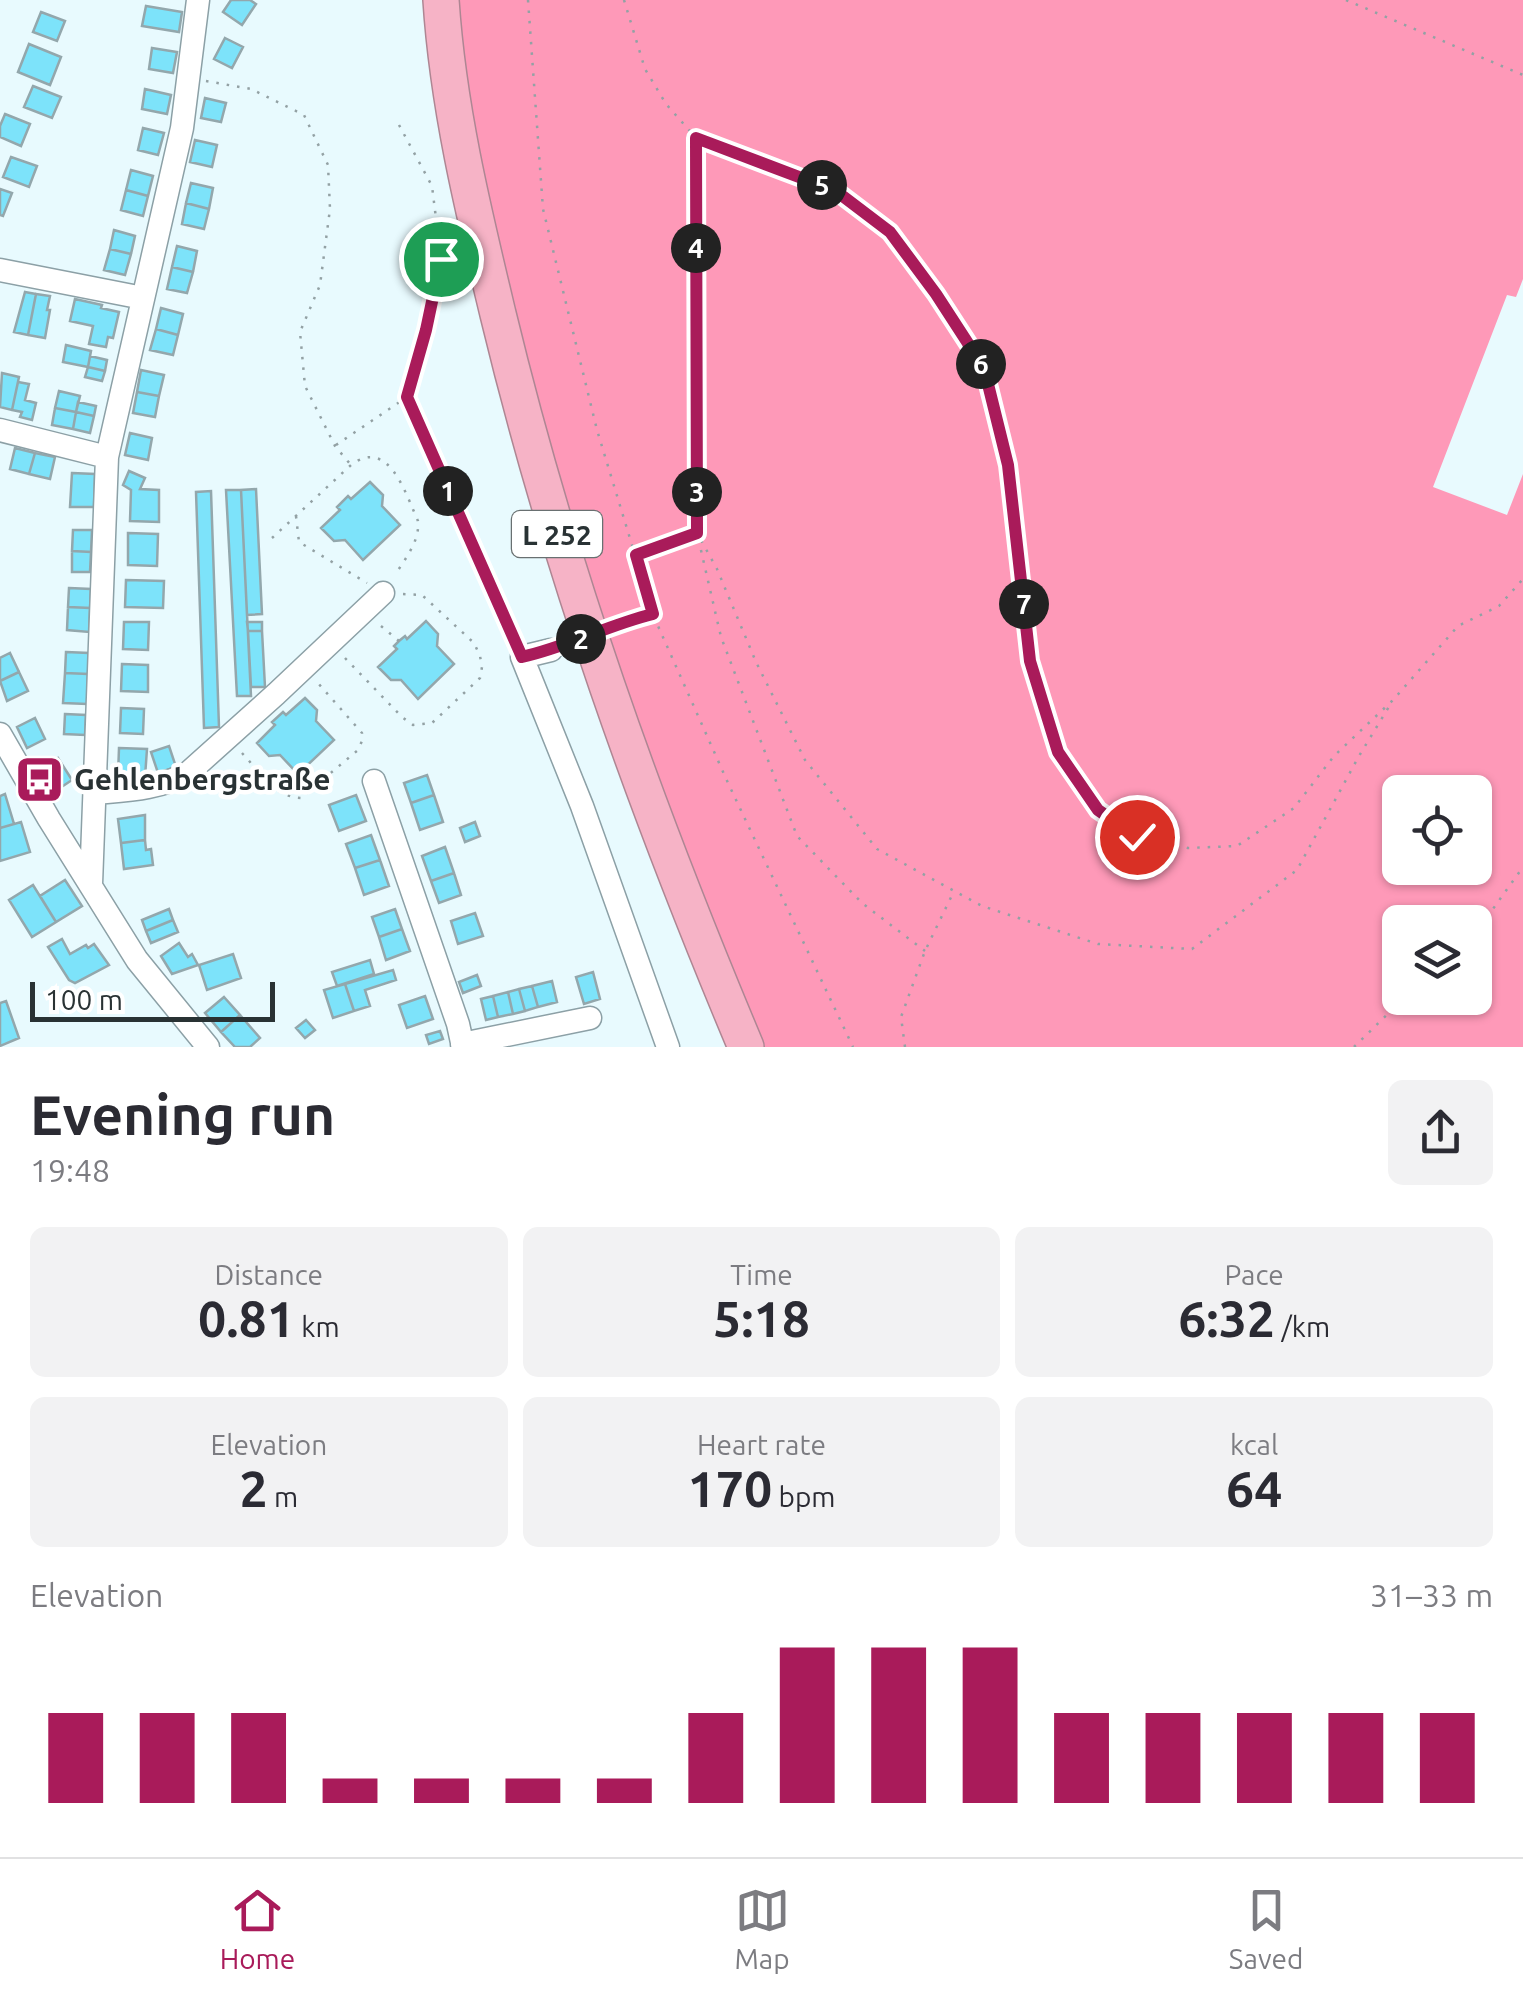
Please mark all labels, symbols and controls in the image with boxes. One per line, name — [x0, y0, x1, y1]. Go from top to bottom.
pin: 5 — [797, 160, 847, 210]
text: 5 — [814, 169, 830, 200]
pin — [399, 217, 484, 302]
pin: 4 — [671, 223, 721, 273]
icon: arrive — [414, 232, 469, 287]
text: 4 — [688, 232, 704, 263]
pin: 6 — [956, 339, 1006, 389]
text: 6 — [973, 348, 989, 379]
pin: 1 — [423, 466, 473, 516]
pin: 3 — [672, 467, 722, 517]
text: 1 — [440, 475, 456, 506]
text: 3 — [689, 476, 705, 507]
road number: L 252 — [512, 511, 602, 557]
pin: 7 — [999, 579, 1049, 629]
text: 7 — [1016, 588, 1032, 619]
pin: 2 — [556, 614, 606, 664]
text: 2 — [573, 623, 589, 654]
bus stop icon: Gehlenbergstraße — [13, 753, 65, 805]
place label: Gehlenbergstraße — [74, 762, 331, 796]
map controls — [1382, 775, 1492, 1015]
button: locate — [1382, 775, 1492, 885]
pin — [1095, 795, 1180, 880]
icon: check — [1110, 810, 1165, 865]
button: layers — [1382, 905, 1492, 1015]
scale bar — [30, 977, 275, 1021]
text: 100 m — [45, 984, 123, 1015]
button: share — [1388, 1080, 1493, 1185]
text: Evening run — [30, 1084, 335, 1145]
text: 19:48 — [30, 1152, 110, 1188]
text: Distance — [215, 1259, 323, 1290]
text: Time — [730, 1259, 793, 1290]
text: Pace — [1225, 1259, 1284, 1290]
text: 0.81 — [198, 1290, 295, 1346]
text: 5:18 — [713, 1290, 810, 1346]
text: 6:32 — [1178, 1290, 1275, 1346]
text: km — [295, 1311, 340, 1342]
text: /km — [1275, 1311, 1330, 1342]
text: Elevation — [210, 1429, 327, 1460]
text: Heart rate — [697, 1429, 826, 1460]
text: kcal — [1230, 1429, 1278, 1460]
text: 2 — [239, 1460, 268, 1516]
text: 170 — [688, 1460, 772, 1516]
text: 64 — [1226, 1460, 1282, 1516]
text: m — [268, 1481, 298, 1512]
text: bpm — [772, 1481, 835, 1512]
text: Elevation — [30, 1577, 163, 1613]
text: 31–33 m — [1370, 1577, 1493, 1613]
tab: Home — [220, 1883, 295, 1974]
tab: Map — [734, 1883, 790, 1974]
tab: Saved — [1229, 1883, 1303, 1974]

